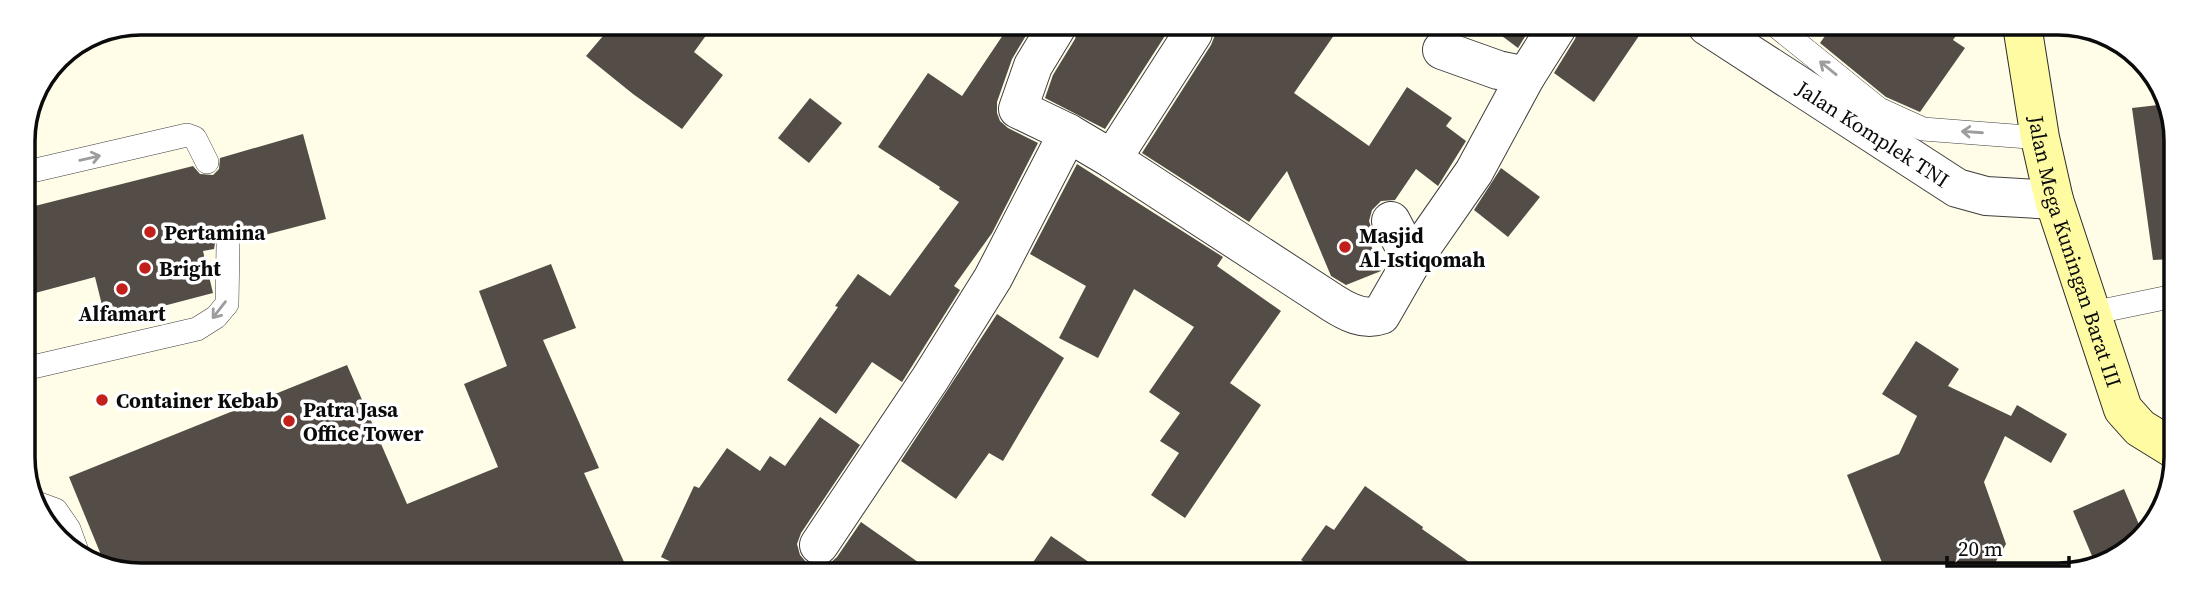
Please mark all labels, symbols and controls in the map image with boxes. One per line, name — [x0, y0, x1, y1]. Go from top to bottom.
one-way arrow — [1819, 60, 1837, 75]
street label: Jalan Komplek TNI — [1790, 73, 1955, 194]
street label: Jalan Mega Kuningan Barat III — [2022, 112, 2129, 391]
one-way arrow — [1961, 125, 1984, 138]
one-way arrow — [78, 151, 101, 164]
place label: Pertamina — [164, 218, 266, 247]
place label: Masjid Al-Istiqomah — [1359, 221, 1486, 274]
marker: Pertamina — [142, 224, 158, 240]
marker: Masjid Al-Istiqomah — [1337, 239, 1353, 255]
place label: Bright — [159, 254, 221, 283]
marker: Bright — [137, 260, 153, 276]
marker: Alfamart — [114, 281, 130, 297]
place label: Alfamart — [78, 299, 166, 328]
one-way arrow — [212, 301, 228, 319]
place label: Container Kebab — [116, 386, 279, 415]
marker: Container Kebab — [94, 392, 110, 408]
place label: Patra Jasa Office Tower — [303, 395, 424, 448]
marker: Patra Jasa Office Tower — [281, 413, 297, 429]
scale bar — [1947, 524, 2070, 568]
text: 20 m — [1958, 534, 2003, 563]

